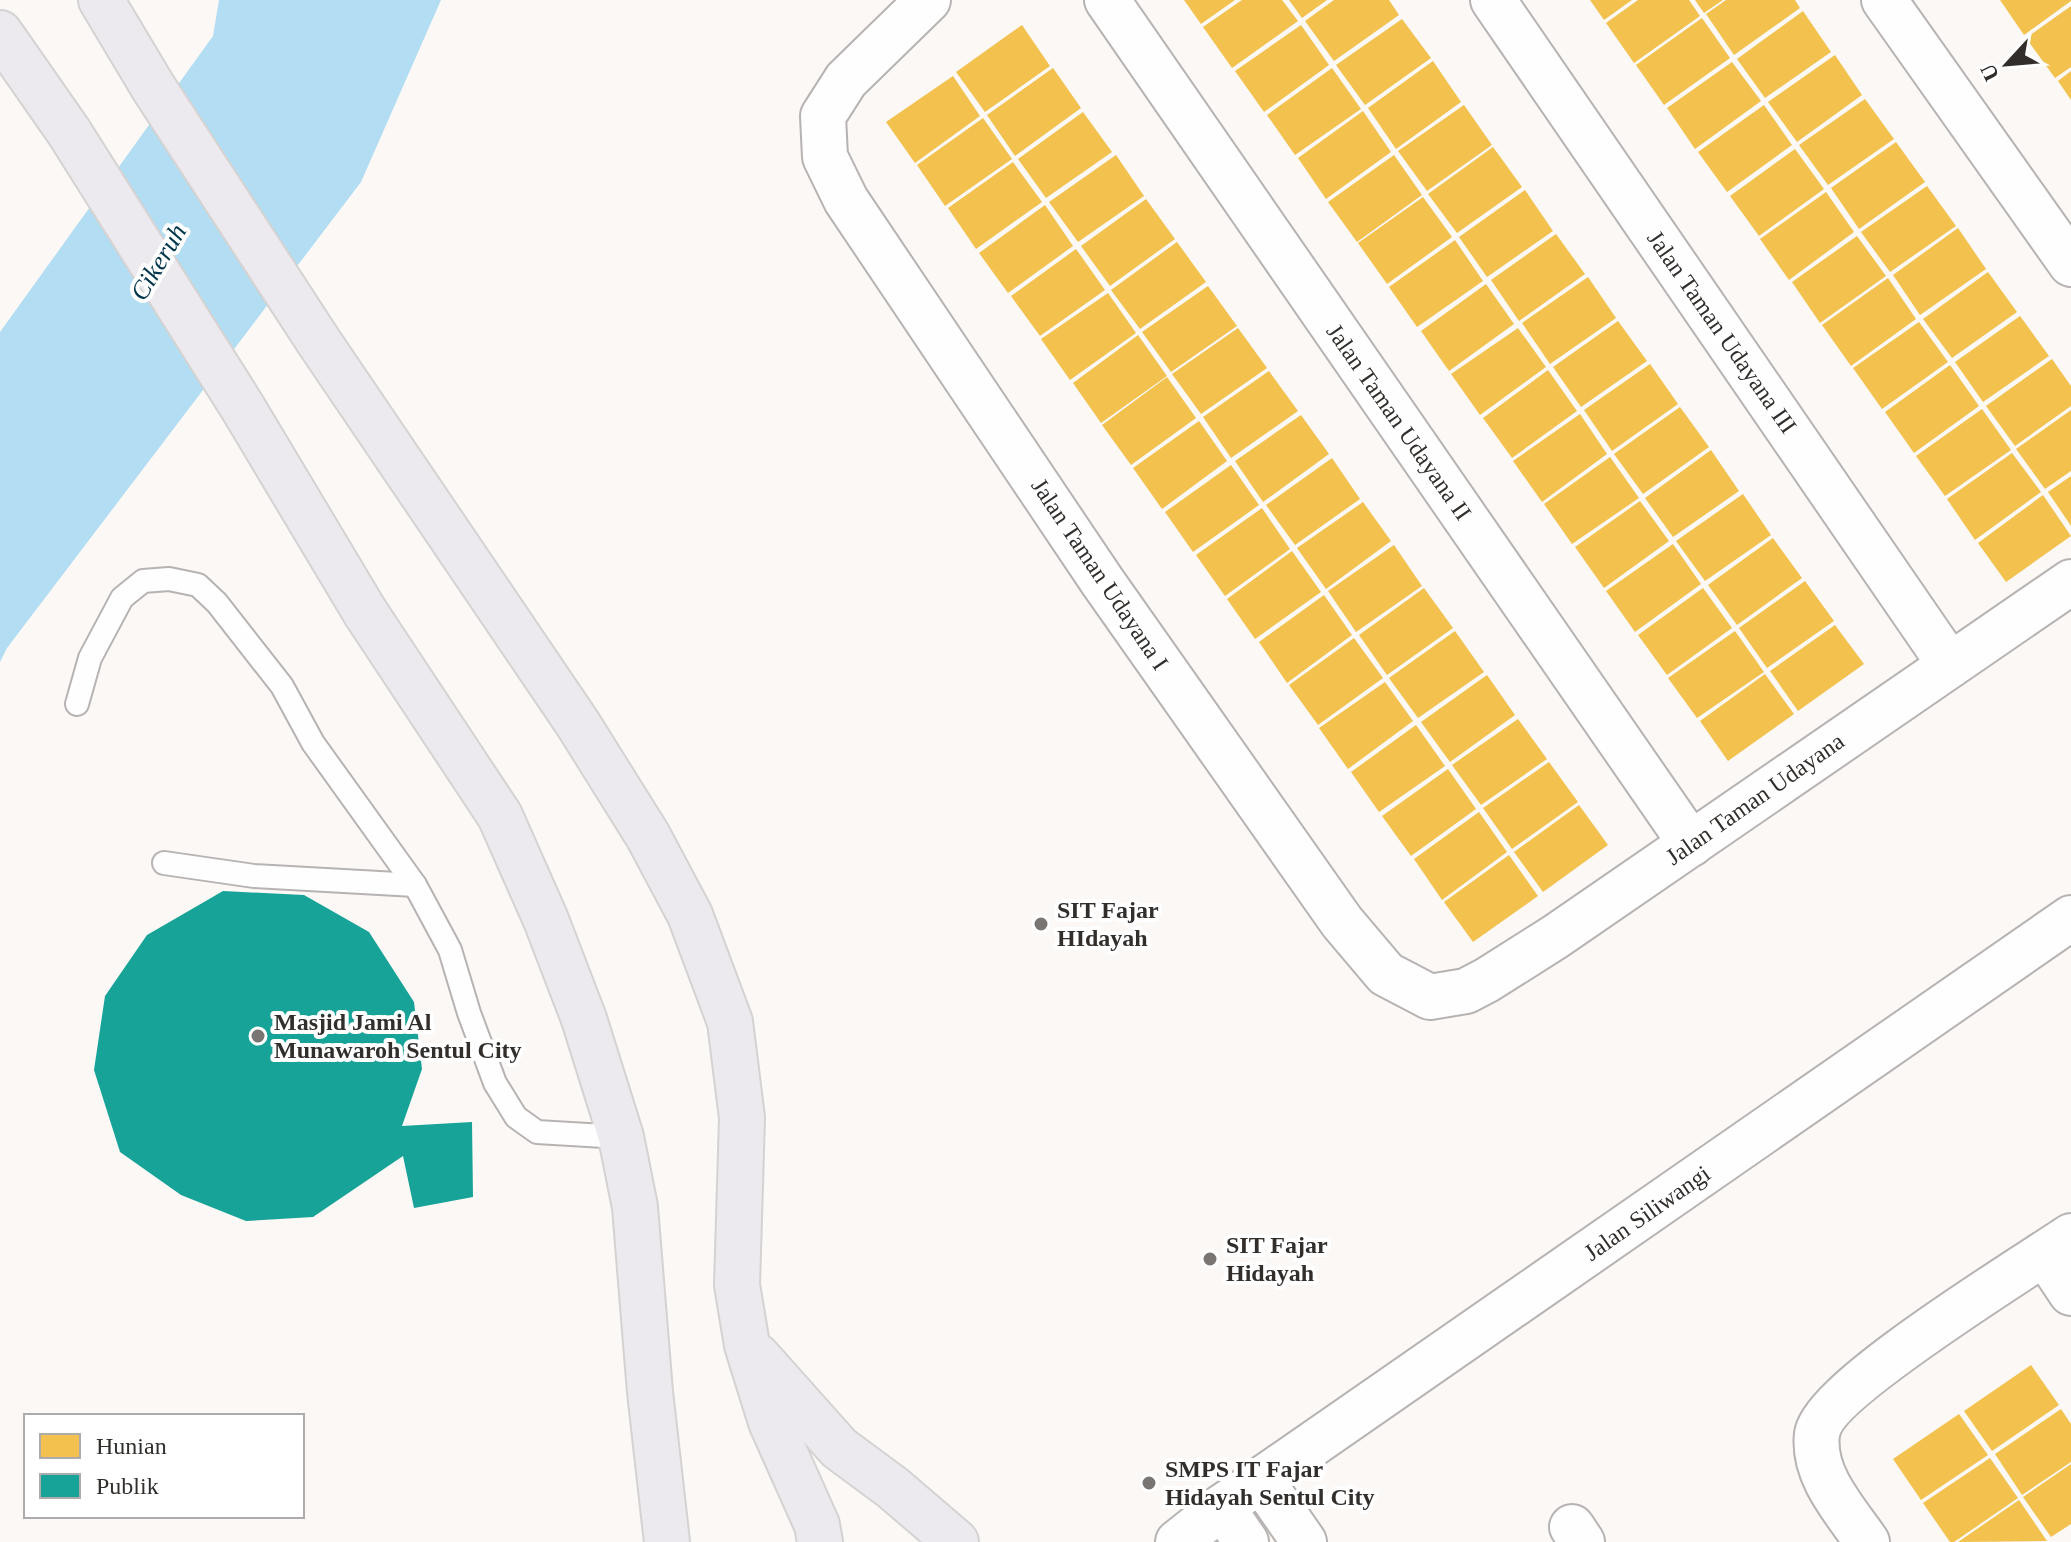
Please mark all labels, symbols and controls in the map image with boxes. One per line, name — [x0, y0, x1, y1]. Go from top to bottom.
north arrow — [1967, 24, 2047, 104]
text: U — [1975, 60, 2004, 85]
water label: Cikeruh — [124, 219, 192, 306]
street label: Jalan Taman Udayana III — [1642, 226, 1802, 438]
street label: Jalan Taman Udayana II — [1321, 319, 1477, 525]
street label: Jalan Taman Udayana I — [1026, 473, 1174, 675]
street label: Jalan Taman Udayana — [1661, 728, 1849, 870]
place label: SIT Fajar HIdayah — [1057, 897, 1159, 951]
marker: SIT Fajar HIdayah — [1032, 915, 1050, 933]
place label: Masjid Jami Al Munawaroh Sentul City — [274, 1009, 522, 1063]
marker: Masjid Jami Al Munawaroh Sentul City — [249, 1027, 267, 1045]
street label: Jalan Siliwangi — [1579, 1160, 1715, 1266]
place label: SIT Fajar Hidayah — [1226, 1232, 1328, 1286]
marker: SIT Fajar Hidayah — [1201, 1250, 1219, 1268]
legend — [24, 1414, 304, 1518]
text: Hunian — [96, 1433, 167, 1459]
place label: SMPS IT Fajar Hidayah Sentul City — [1165, 1456, 1374, 1510]
text: Publik — [96, 1473, 159, 1499]
marker: SMPS IT Fajar Hidayah Sentul City — [1140, 1474, 1158, 1492]

